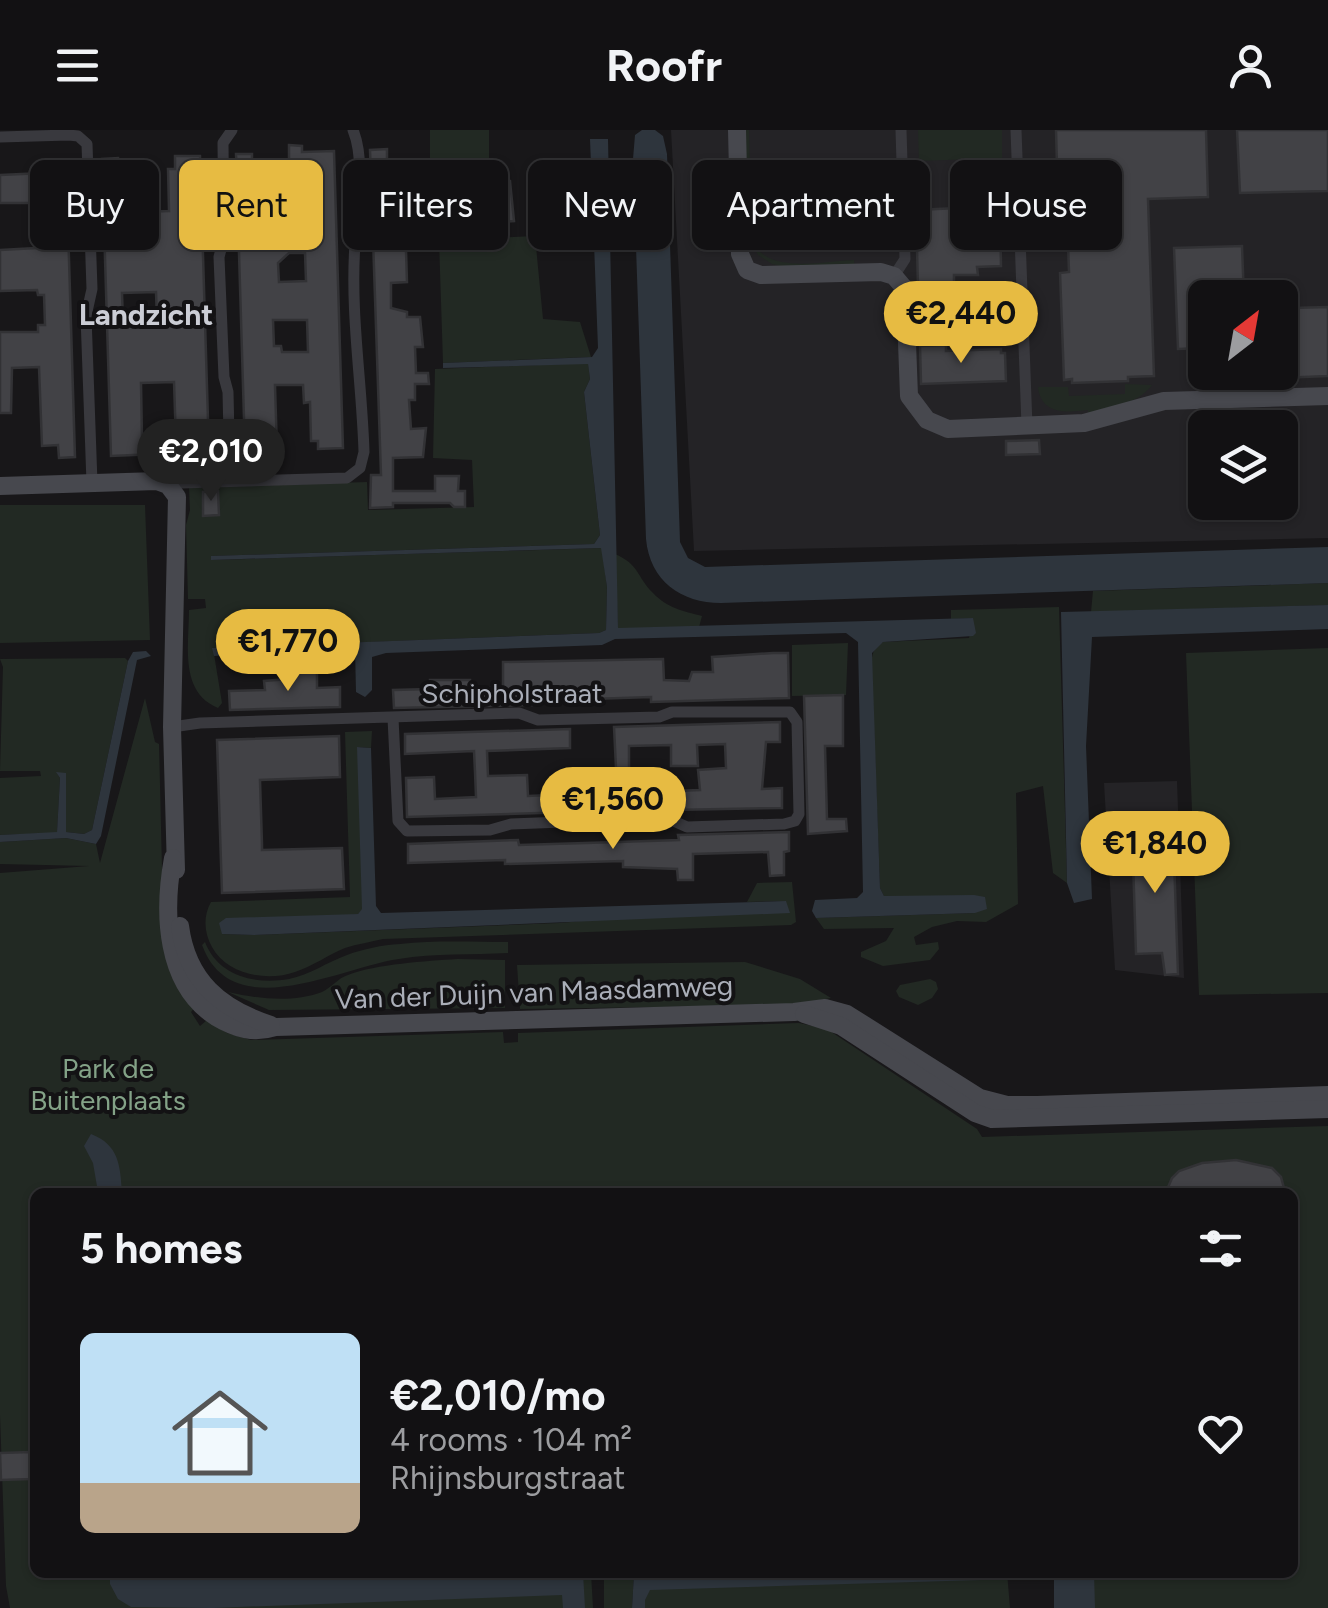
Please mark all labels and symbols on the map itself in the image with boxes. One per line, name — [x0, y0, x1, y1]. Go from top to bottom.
north arrow — [1188, 280, 1298, 390]
pin: €2,440 — [880, 281, 1042, 366]
district label: Landzicht — [79, 296, 213, 333]
pin: €2,010 — [130, 419, 292, 504]
pin: €1,770 — [207, 609, 369, 694]
street label: Schipholstraat — [421, 676, 603, 710]
pin: €1,560 — [532, 767, 694, 852]
pin: €1,840 — [1074, 811, 1236, 896]
street label: Van der Duijn van Maasdamweg — [334, 968, 734, 1016]
park label: Park de Buitenplaats — [30, 1051, 186, 1117]

